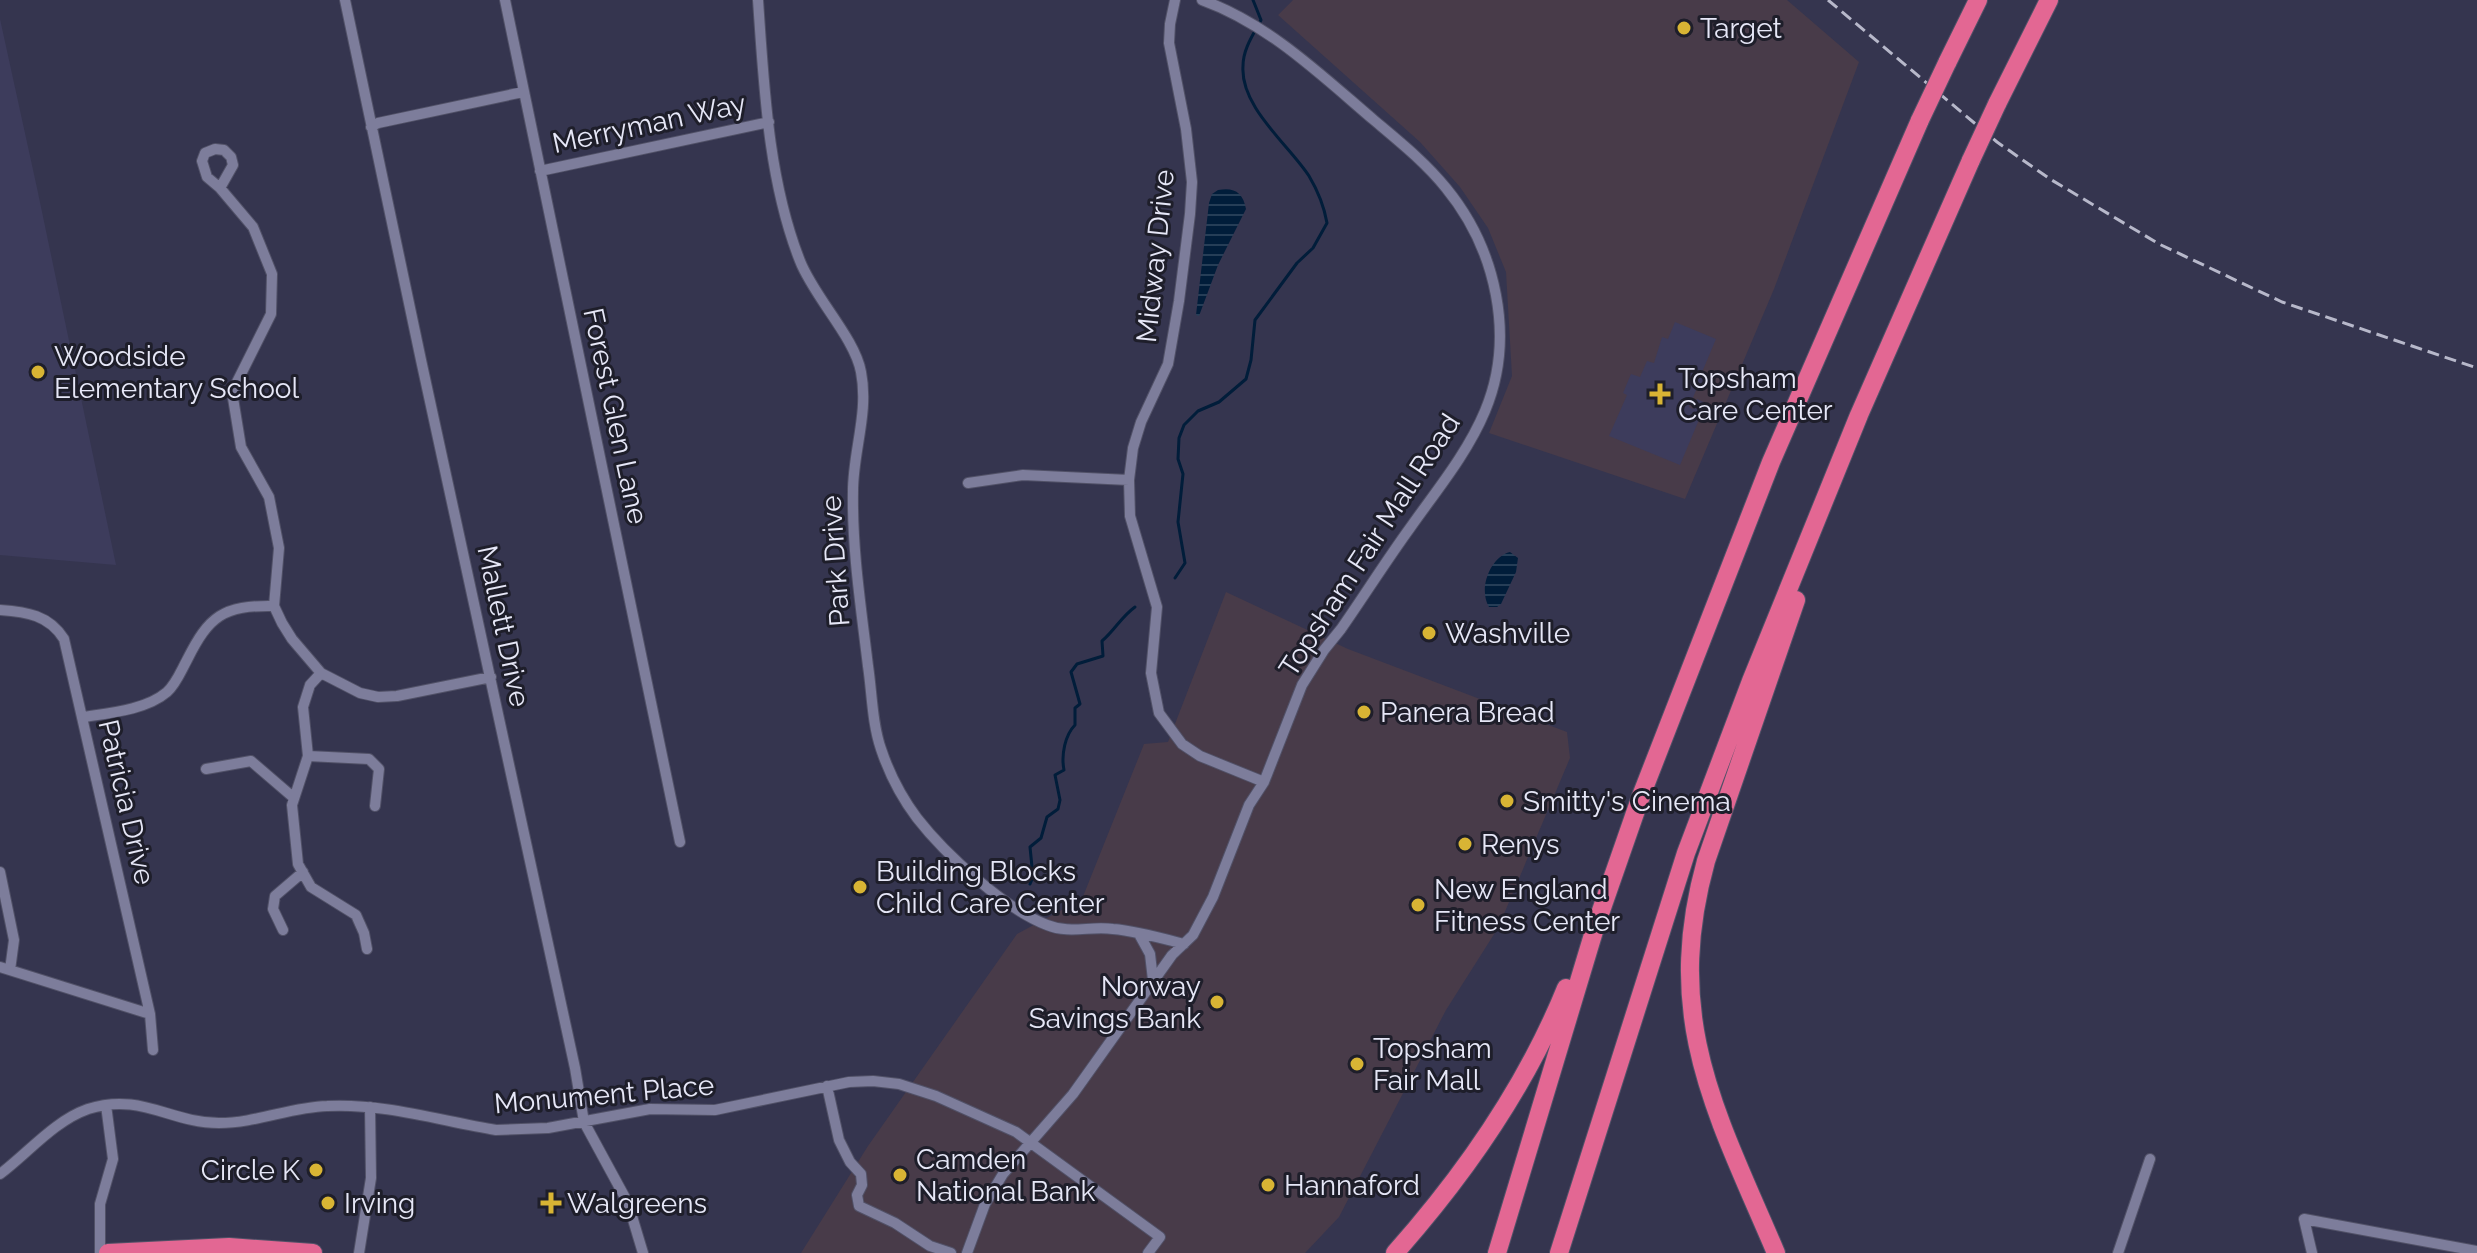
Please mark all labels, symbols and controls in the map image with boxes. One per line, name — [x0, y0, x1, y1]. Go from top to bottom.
place label: Target — [1700, 12, 1782, 45]
marker: Target — [1675, 19, 1693, 37]
street label: Merryman Way — [549, 87, 749, 160]
street label: Midway Drive — [1130, 168, 1181, 344]
street label: Forest Glen Lane — [576, 305, 655, 527]
place label: Woodside Elementary School — [54, 340, 299, 405]
place label: Topsham Care Center — [1678, 362, 1833, 427]
marker: Woodside Elementary School — [29, 363, 47, 381]
marker: Topsham Care Center — [1649, 383, 1671, 405]
street label: Topsham Fair Mall Road — [1272, 408, 1467, 683]
street label: Park Drive — [814, 494, 857, 628]
street label: Mallett Drive — [470, 543, 537, 710]
place label: Washville — [1445, 617, 1570, 650]
marker: Washville — [1420, 624, 1438, 642]
place label: Panera Bread — [1380, 696, 1555, 729]
marker: Panera Bread — [1355, 703, 1373, 721]
street label: Patricia Drive — [91, 716, 162, 888]
place label: Smitty's Cinema — [1523, 785, 1731, 818]
marker: Smitty's Cinema — [1498, 792, 1516, 810]
place label: Renys — [1481, 828, 1560, 861]
marker: Renys — [1456, 835, 1474, 853]
place label: Building Blocks Child Care Center — [876, 855, 1105, 920]
place label: New England Fitness Center — [1434, 873, 1620, 938]
marker: Building Blocks Child Care Center — [851, 878, 869, 896]
marker: New England Fitness Center — [1409, 896, 1427, 914]
place label: Norway Savings Bank — [1029, 970, 1201, 1035]
marker: Norway Savings Bank — [1208, 993, 1226, 1011]
place label: Topsham Fair Mall — [1373, 1032, 1492, 1097]
marker: Topsham Fair Mall — [1348, 1055, 1366, 1073]
street label: Monument Place — [493, 1068, 715, 1121]
place label: Camden National Bank — [916, 1143, 1095, 1208]
place label: Circle K — [201, 1154, 300, 1187]
marker: Circle K — [307, 1161, 325, 1179]
marker: Camden National Bank — [891, 1166, 909, 1184]
place label: Hannaford — [1284, 1169, 1420, 1202]
marker: Hannaford — [1259, 1176, 1277, 1194]
place label: Irving — [344, 1187, 415, 1220]
place label: Walgreens — [567, 1187, 707, 1220]
marker: Irving — [319, 1194, 337, 1212]
marker: Walgreens — [542, 1194, 560, 1212]

